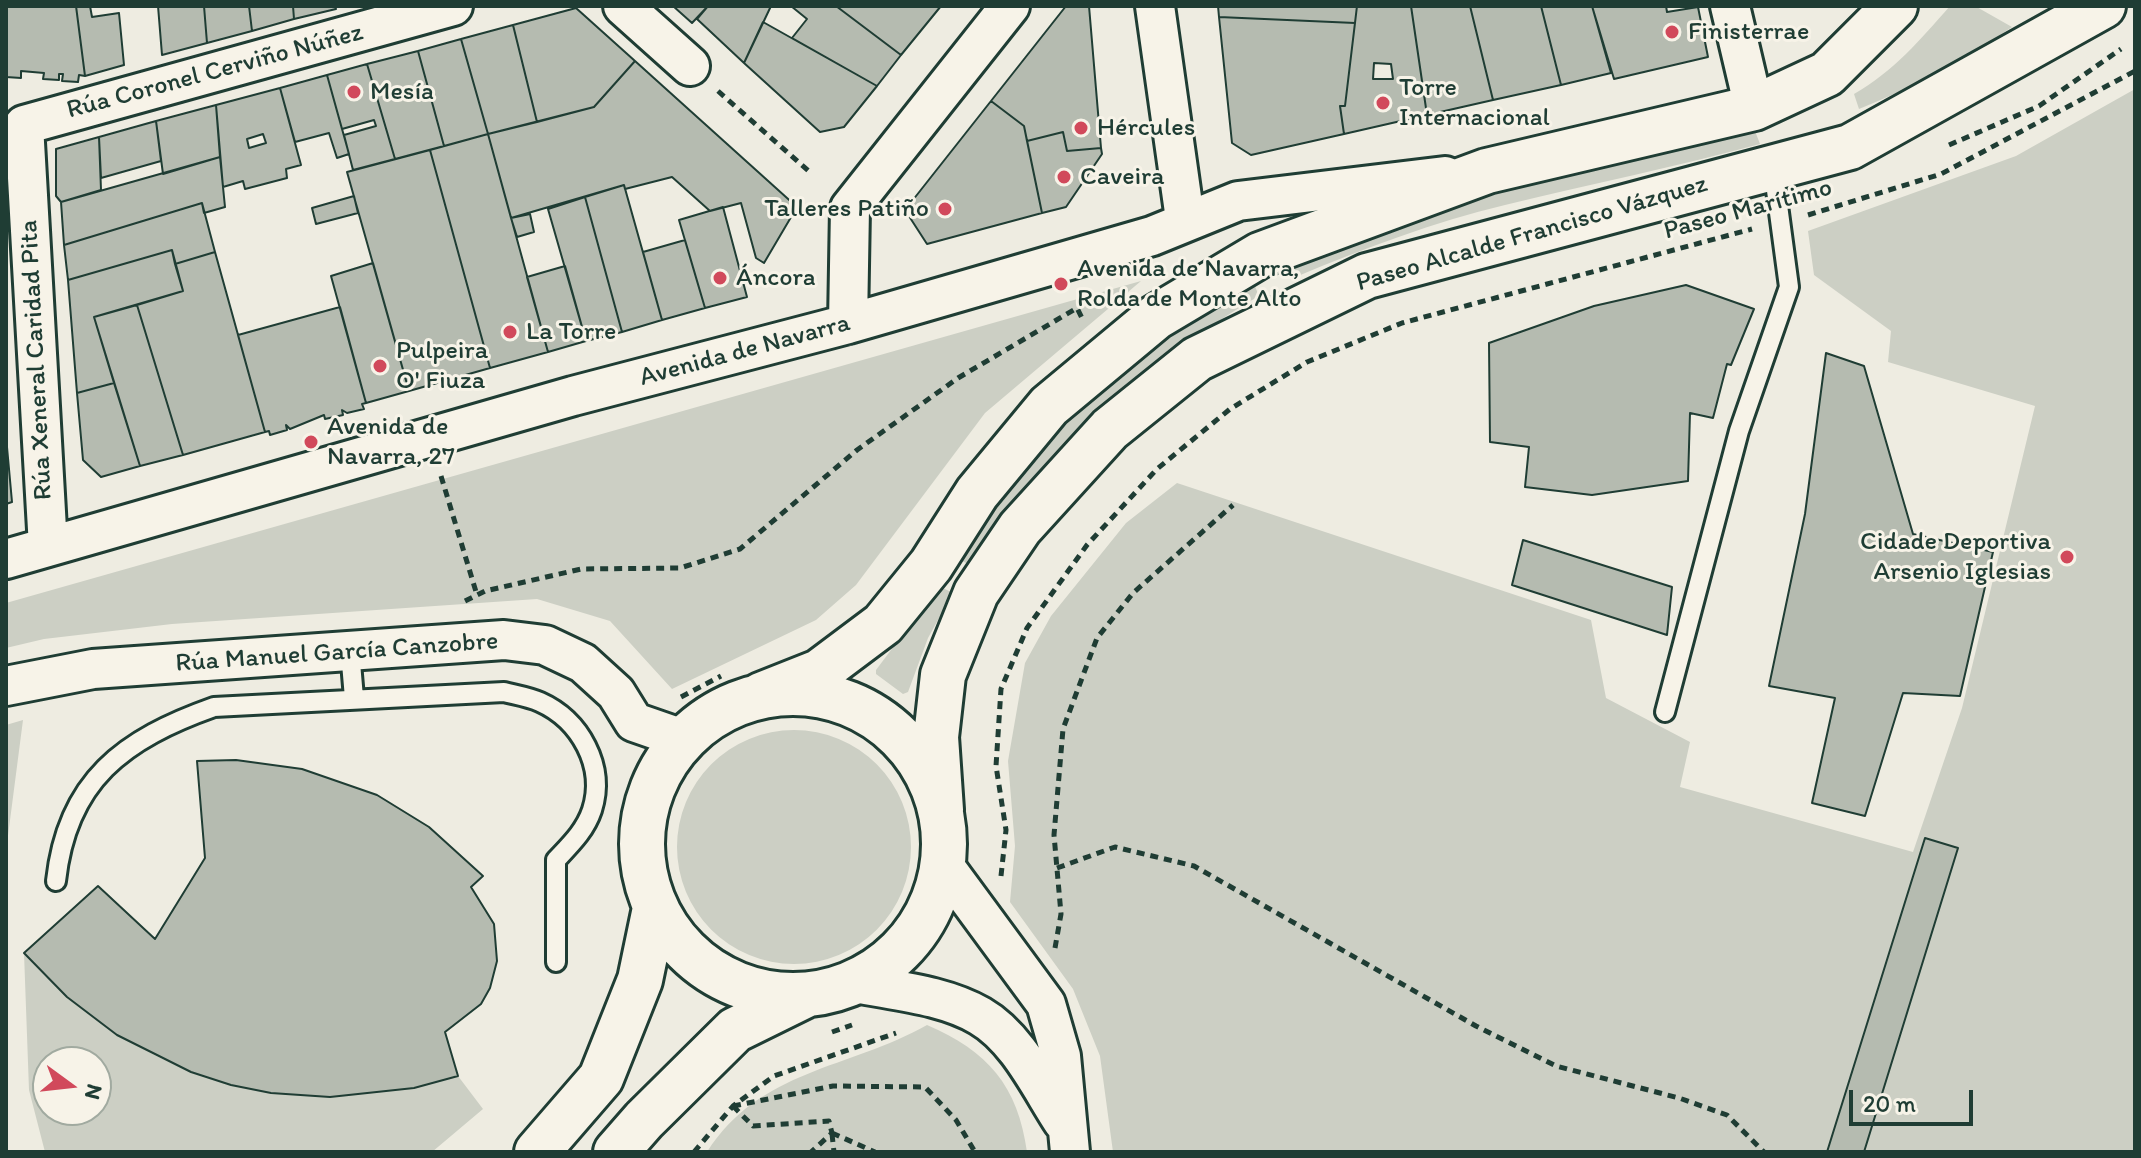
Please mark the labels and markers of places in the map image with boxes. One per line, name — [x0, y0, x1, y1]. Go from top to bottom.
place label: Finisterrae — [1688, 16, 1809, 48]
marker: Finisterrae — [1663, 23, 1681, 41]
place label: Torre Internacional — [1399, 72, 1550, 134]
place label: Mesía — [370, 76, 434, 108]
marker: Mesía — [345, 83, 363, 101]
marker: Torre Internacional — [1374, 94, 1392, 112]
place label: Hércules — [1097, 112, 1195, 144]
marker: Hércules — [1072, 119, 1090, 137]
place label: Caveira — [1080, 161, 1164, 193]
marker: Caveira — [1055, 168, 1073, 186]
place label: Talleres Patiño — [764, 193, 929, 225]
marker: Talleres Patiño — [936, 200, 954, 218]
place label: Avenida de Navarra, Rolda de Monte Alto — [1077, 253, 1302, 314]
place label: Áncora — [736, 262, 816, 294]
marker: Áncora — [711, 269, 729, 287]
marker: Avenida de Navarra, Rolda de Monte Alto — [1052, 275, 1070, 293]
place label: La Torre — [526, 316, 616, 348]
marker: La Torre — [501, 323, 519, 341]
place label: Pulpeira O' Fiuza — [396, 335, 488, 396]
marker: Pulpeira O' Fiuza — [371, 357, 389, 375]
place label: Avenida de Navarra, 27 — [327, 411, 455, 472]
marker: Avenida de Navarra, 27 — [302, 433, 320, 451]
place label: Cidade Deportiva Arsenio Iglesias — [1860, 526, 2051, 588]
marker: Cidade Deportiva Arsenio Iglesias — [2058, 548, 2076, 566]

